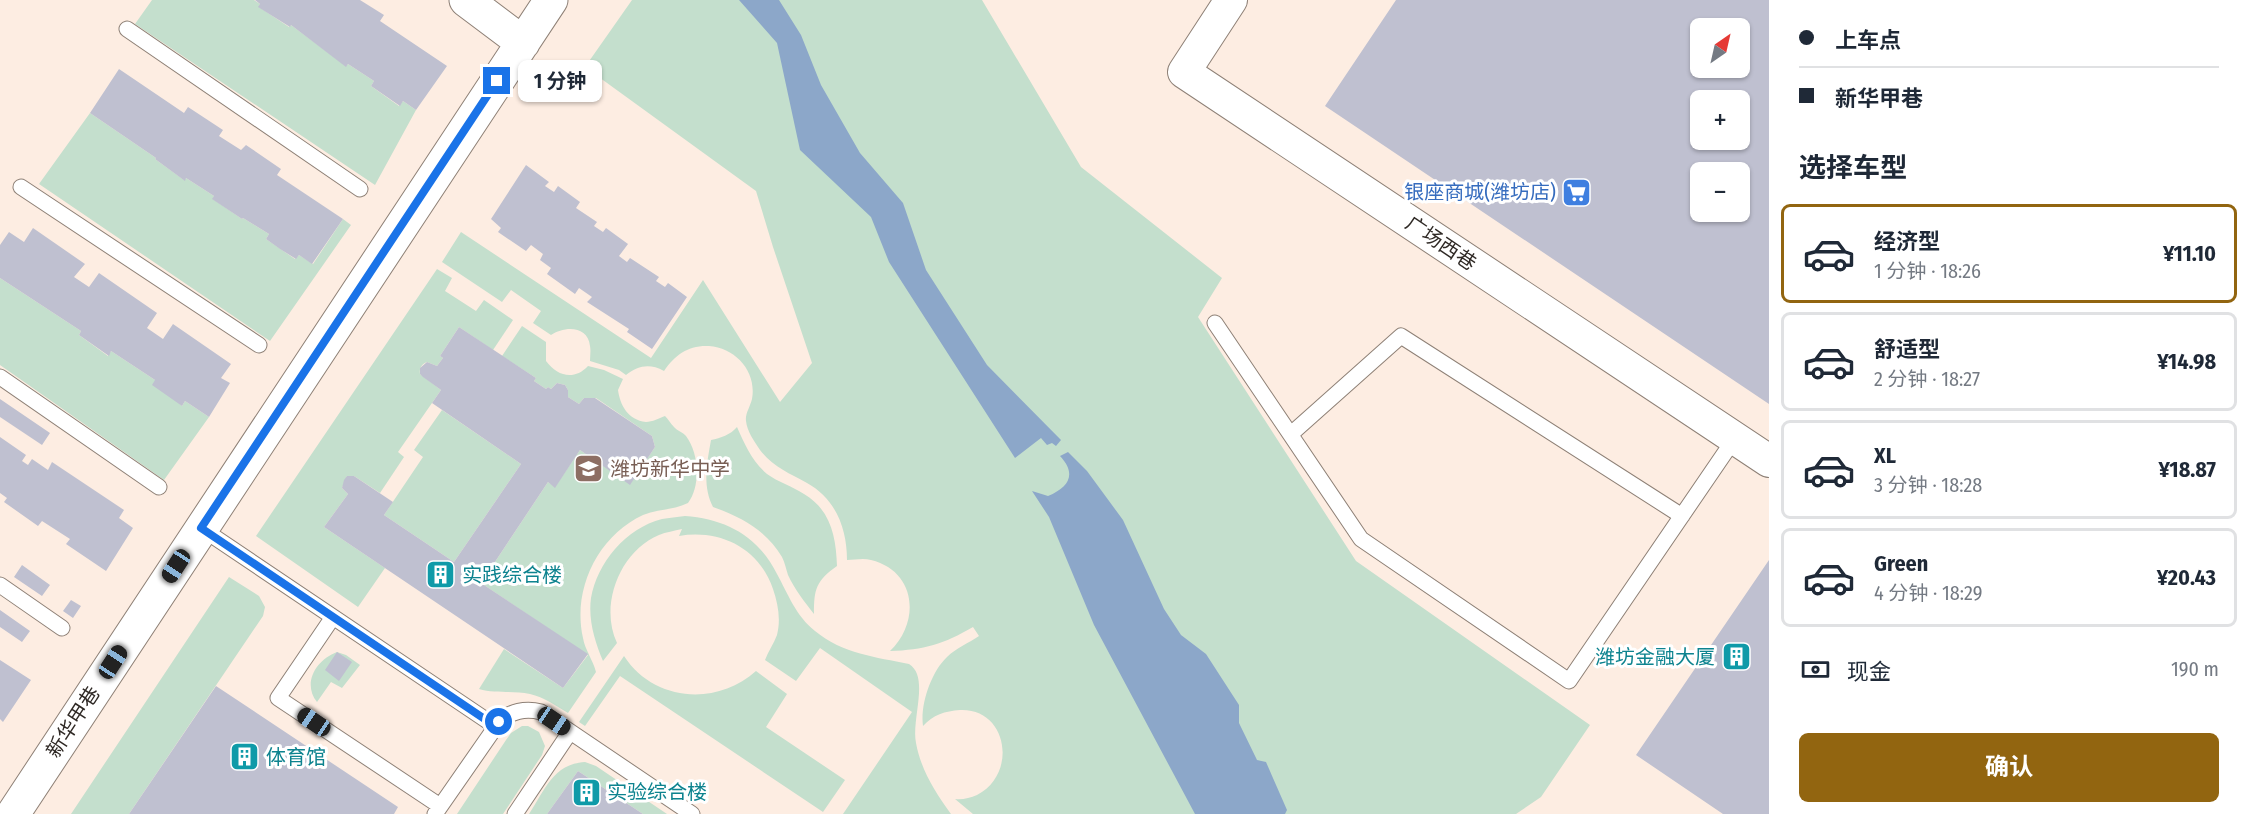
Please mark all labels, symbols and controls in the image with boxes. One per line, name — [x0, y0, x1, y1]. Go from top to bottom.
north arrow — [1690, 18, 1750, 78]
map controls — [1690, 18, 1750, 222]
text: 上车点 — [1835, 27, 1901, 54]
callout: 1 分钟 — [518, 60, 602, 102]
route end — [483, 67, 510, 94]
text: 1 分钟 — [534, 69, 586, 93]
text: 新华甲巷 — [1835, 85, 1923, 112]
button: + — [1690, 90, 1750, 150]
text: 选择车型 — [1799, 152, 1907, 184]
button: − — [1690, 162, 1750, 222]
supermarket icon: 银座商城(潍坊店) — [1561, 176, 1593, 208]
place label: 银座商城(潍坊店) — [1404, 180, 1556, 204]
street label: 广场西巷 — [1401, 211, 1481, 275]
icon: car — [1802, 227, 1856, 281]
text: 经济型 — [1874, 228, 1940, 255]
text: ¥11.10 — [2163, 240, 2216, 267]
text: 1 分钟 · 18:26 — [1874, 259, 1981, 283]
icon: car — [1802, 335, 1856, 389]
text: 舒适型 — [1874, 336, 1940, 363]
text: ¥14.98 — [2157, 348, 2216, 375]
text: 2 分钟 · 18:27 — [1874, 367, 1980, 391]
text: XL — [1874, 442, 1896, 469]
icon: car — [1802, 443, 1856, 497]
school or university icon: 潍坊新华中学 — [573, 453, 605, 485]
text: ¥18.87 — [2159, 456, 2216, 483]
place label: 潍坊新华中学 — [610, 457, 730, 481]
text: 3 分钟 · 18:28 — [1874, 473, 1982, 497]
car — [159, 546, 193, 586]
text: Green — [1874, 550, 1928, 577]
icon: car — [1802, 551, 1856, 605]
building icon: 实践综合楼 — [425, 559, 457, 591]
place label: 实践综合楼 — [462, 563, 562, 587]
text: ¥20.43 — [2157, 564, 2216, 591]
text: 4 分钟 · 18:29 — [1874, 581, 1982, 605]
building icon: 潍坊金融大厦 — [1720, 641, 1752, 673]
car — [96, 642, 130, 682]
place label: 潍坊金融大厦 — [1595, 645, 1715, 669]
icon: cash — [1799, 653, 1832, 686]
text: 190 m — [2171, 657, 2219, 681]
text: 现金 — [1847, 658, 1891, 685]
street label: 新华甲巷 — [41, 682, 105, 762]
car — [534, 703, 574, 739]
car — [294, 704, 334, 740]
route start — [485, 708, 512, 735]
button: 确认 — [1799, 733, 2219, 802]
building icon: 体育馆 — [229, 741, 261, 773]
place label: 体育馆 — [266, 745, 326, 769]
building icon: 实验综合楼 — [570, 776, 602, 808]
place label: 实验综合楼 — [607, 780, 707, 804]

